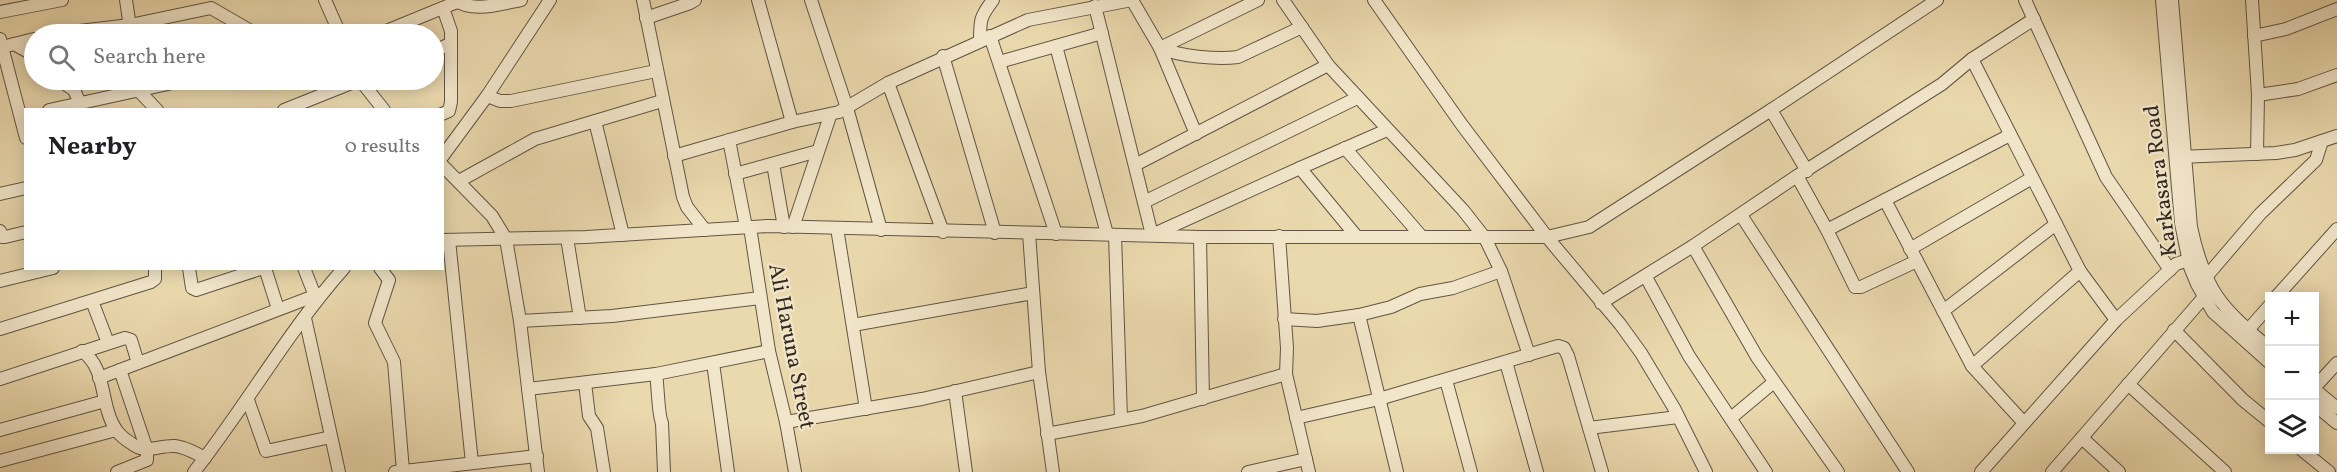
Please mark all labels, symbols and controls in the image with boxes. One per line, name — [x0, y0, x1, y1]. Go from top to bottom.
search box — [24, 24, 444, 90]
icon: search — [45, 41, 78, 74]
text: Search here — [93, 42, 206, 73]
street label: Karkasara Road — [2137, 103, 2186, 258]
text: Nearby — [48, 129, 137, 165]
text: 0 results — [345, 133, 420, 161]
street label: Ali Haruna Street — [759, 261, 822, 432]
map controls — [2265, 292, 2319, 454]
button: + — [2265, 292, 2319, 346]
button: − — [2265, 346, 2319, 400]
button: layers — [2265, 400, 2319, 454]

